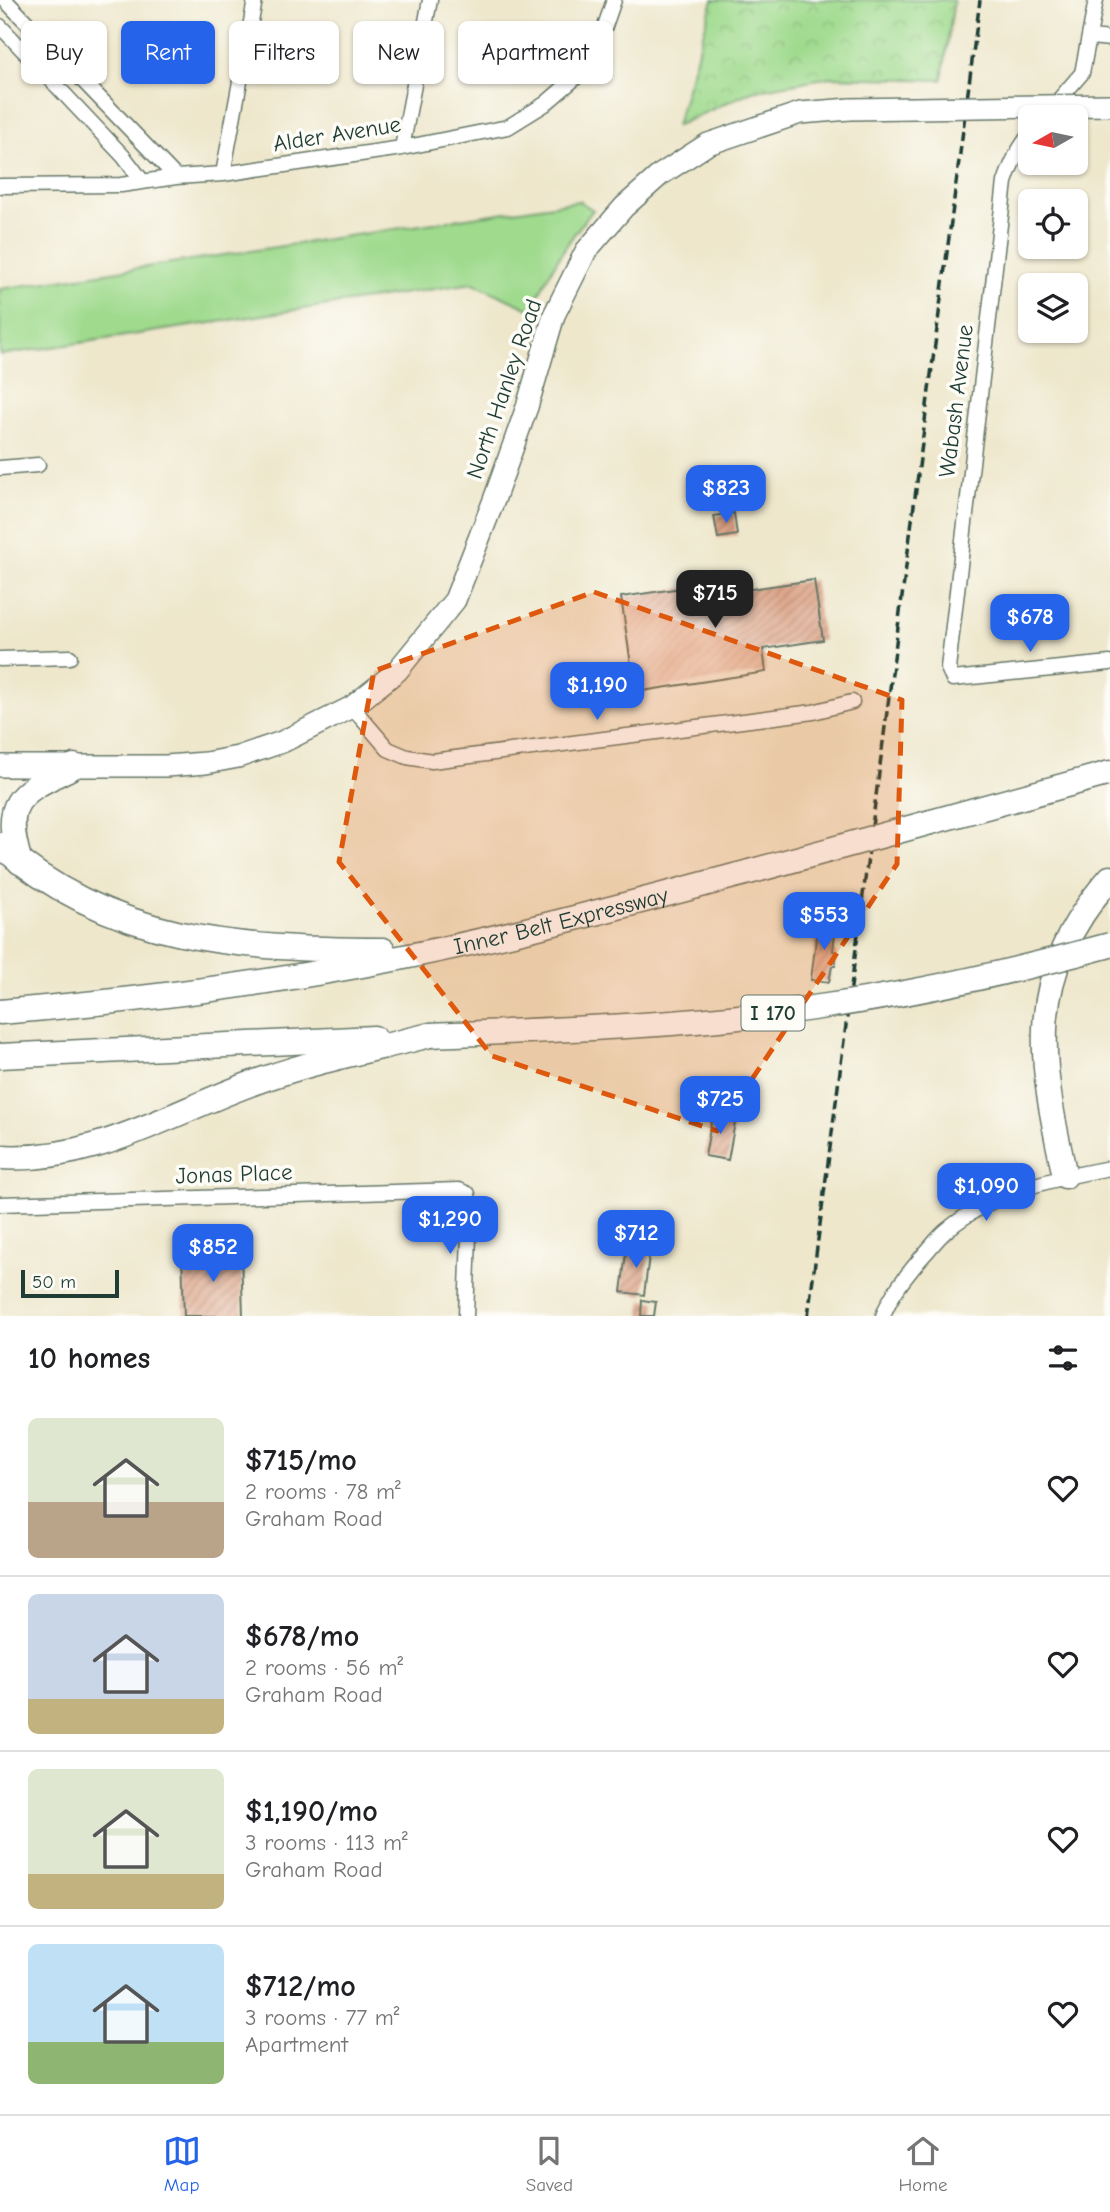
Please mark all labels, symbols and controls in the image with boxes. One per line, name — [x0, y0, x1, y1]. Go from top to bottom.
chip: Buy — [21, 21, 107, 84]
chip: Rent — [121, 21, 215, 84]
chip: Filters — [229, 21, 339, 84]
chip: New — [353, 21, 444, 84]
chip: Apartment — [458, 21, 613, 84]
north arrow — [1018, 105, 1088, 175]
map controls — [1018, 105, 1088, 343]
street label: Alder Avenue — [271, 111, 403, 157]
button: locate — [1018, 189, 1088, 259]
button: layers — [1018, 273, 1088, 343]
street label: North Hanley Road — [461, 296, 547, 482]
street label: Wabash Avenue — [933, 323, 979, 479]
pin: $823 — [685, 466, 767, 525]
text: $823 — [702, 474, 750, 501]
pin: $715 — [674, 570, 756, 630]
text: $715 — [692, 579, 738, 606]
pin: $678 — [989, 594, 1071, 654]
text: $678 — [1006, 603, 1054, 630]
pin: $1,190 — [540, 662, 654, 722]
text: $1,190 — [566, 671, 628, 698]
street label: Inner Belt Expressway — [451, 881, 672, 960]
pin: $553 — [783, 892, 865, 952]
text: $553 — [799, 901, 849, 928]
road number: I 170 — [742, 996, 804, 1030]
pin: $725 — [679, 1076, 761, 1136]
text: $725 — [696, 1085, 744, 1112]
street label: Jonas Place — [175, 1158, 293, 1190]
pin: $1,090 — [929, 1164, 1043, 1223]
text: $1,090 — [953, 1172, 1019, 1199]
pin: $1,290 — [393, 1196, 507, 1256]
text: $1,290 — [418, 1205, 482, 1232]
pin: $712 — [595, 1210, 677, 1270]
text: $712 — [614, 1219, 658, 1246]
pin: $852 — [172, 1224, 254, 1284]
text: $852 — [188, 1233, 238, 1260]
scale bar — [21, 1267, 119, 1299]
text: 50 m — [32, 1271, 76, 1293]
icon: filters — [1044, 1339, 1082, 1377]
text: 10 homes — [28, 1341, 150, 1376]
text: $715/mo — [245, 1443, 357, 1478]
icon: home — [84, 1446, 168, 1530]
icon: heart — [1044, 1469, 1082, 1507]
text: 2 rooms · 78 m² — [245, 1478, 401, 1505]
text: Graham Road — [245, 1505, 383, 1532]
text: $678/mo — [245, 1619, 359, 1654]
icon: home — [84, 1622, 168, 1706]
icon: heart — [1044, 1645, 1082, 1683]
text: 2 rooms · 56 m² — [245, 1654, 403, 1681]
text: Graham Road — [245, 1681, 383, 1708]
text: $1,190/mo — [245, 1794, 378, 1829]
icon: home — [84, 1797, 168, 1881]
icon: heart — [1044, 1820, 1082, 1858]
text: 3 rooms · 113 m² — [245, 1829, 408, 1856]
text: Graham Road — [245, 1856, 383, 1883]
text: $712/mo — [245, 1969, 356, 2004]
icon: home — [84, 1972, 168, 2056]
icon: heart — [1044, 1995, 1082, 2033]
text: 3 rooms · 77 m² — [245, 2004, 400, 2031]
text: Apartment — [245, 2031, 348, 2058]
tab: Map — [163, 2132, 201, 2196]
tab: Saved — [526, 2132, 573, 2196]
tab: Home — [898, 2132, 947, 2196]

